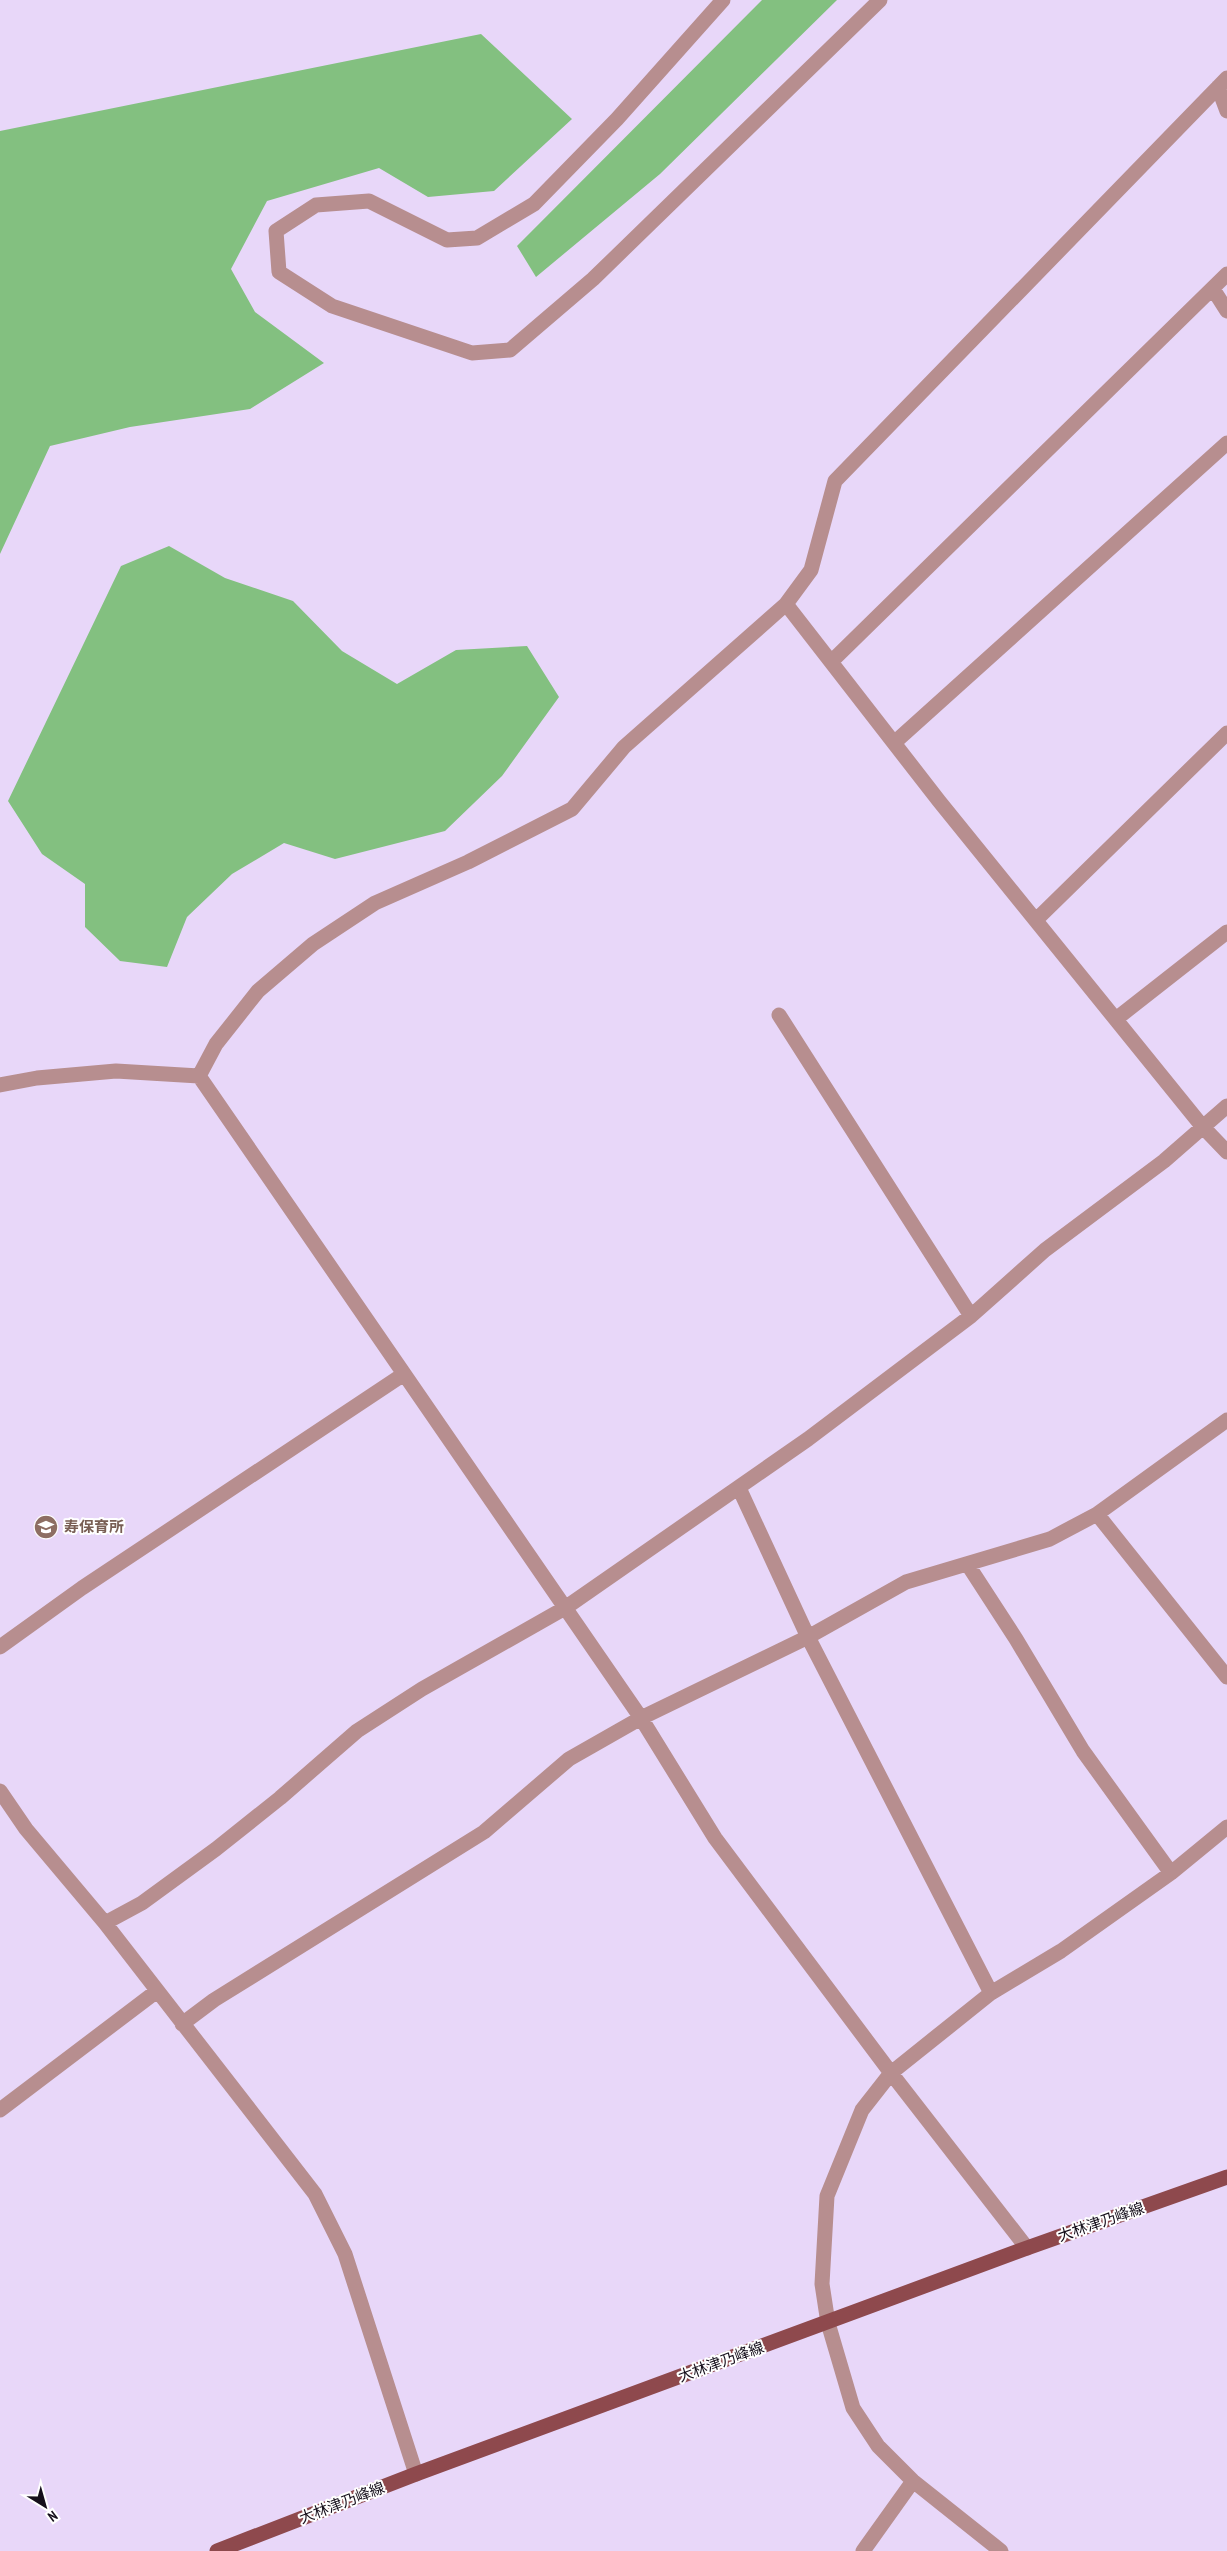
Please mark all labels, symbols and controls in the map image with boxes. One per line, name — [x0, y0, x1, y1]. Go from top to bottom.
school or university icon: 寿保育所 — [33, 1514, 59, 1540]
place label: 寿保育所 — [64, 1517, 124, 1536]
street label: 大林津乃峰線 — [1055, 2198, 1146, 2245]
street label: 大林津乃峰線 — [675, 2337, 766, 2386]
street label: 大林津乃峰線 — [296, 2478, 387, 2528]
north arrow — [20, 2481, 70, 2531]
text: N — [44, 2507, 61, 2526]

